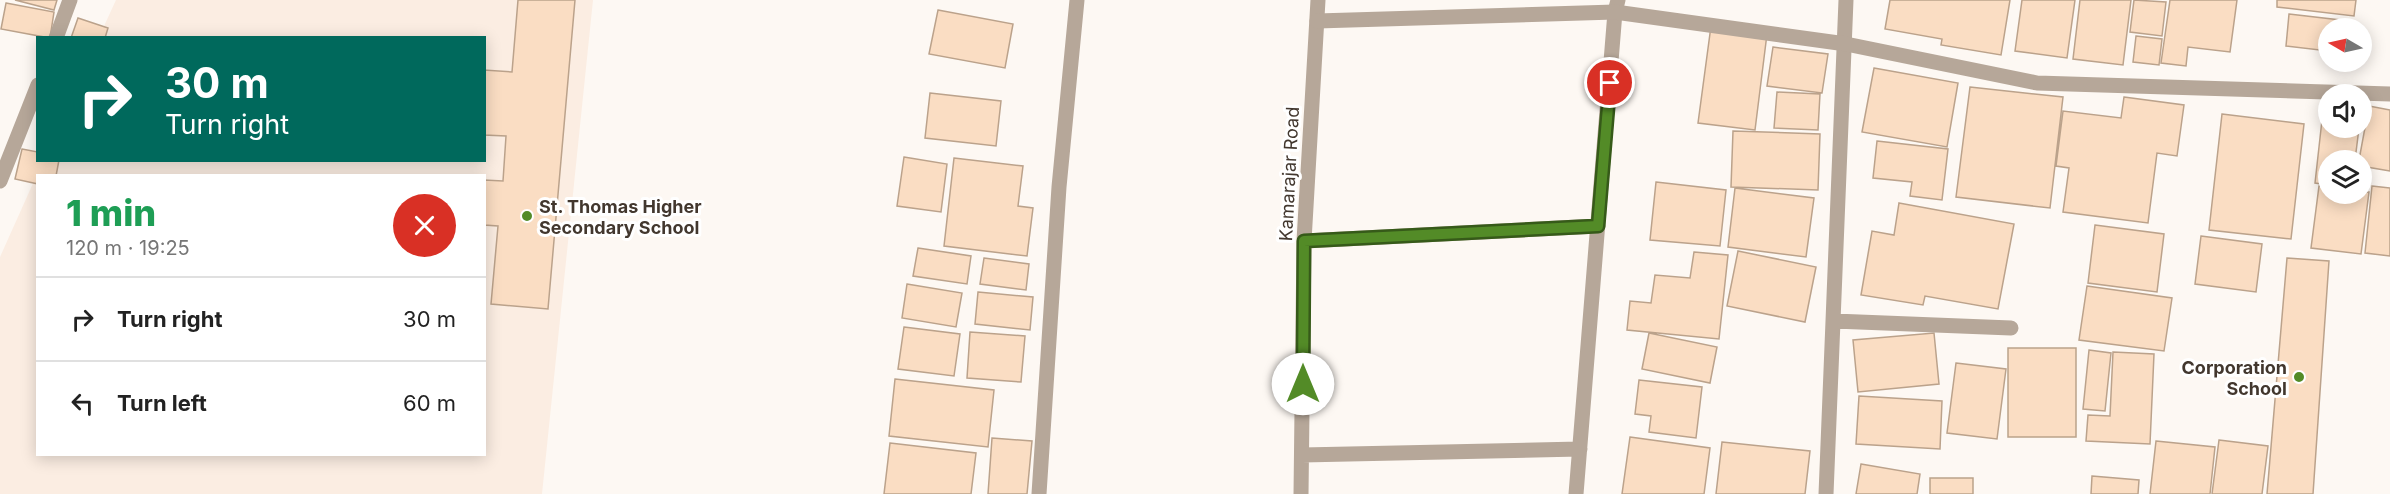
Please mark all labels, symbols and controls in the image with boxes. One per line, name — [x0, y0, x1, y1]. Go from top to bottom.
north arrow — [2318, 18, 2372, 72]
map controls — [2318, 18, 2372, 204]
text: 30 m — [165, 57, 269, 108]
pin — [1584, 57, 1635, 108]
icon: right — [66, 60, 144, 138]
icon: arrive — [1593, 66, 1626, 99]
button: sound — [2318, 84, 2372, 138]
street label: Kamarajar Road — [1275, 106, 1303, 242]
text: Turn right — [165, 108, 289, 141]
button: layers — [2318, 150, 2372, 204]
text: 1 min — [66, 191, 156, 235]
button: close — [393, 194, 456, 257]
place label: St. Thomas Higher Secondary School — [539, 196, 702, 238]
marker: St. Thomas Higher Secondary School — [520, 209, 534, 223]
text: 120 m · 19:25 — [66, 236, 190, 260]
icon: right — [66, 303, 99, 336]
text: Turn right — [117, 306, 223, 332]
text: 30 m — [403, 306, 456, 332]
position arrow — [1271, 352, 1335, 416]
place label: Corporation School — [2182, 357, 2287, 399]
marker: Corporation School — [2292, 370, 2306, 384]
icon: left — [66, 387, 99, 420]
text: Turn left — [117, 390, 207, 416]
text: 60 m — [403, 390, 456, 416]

